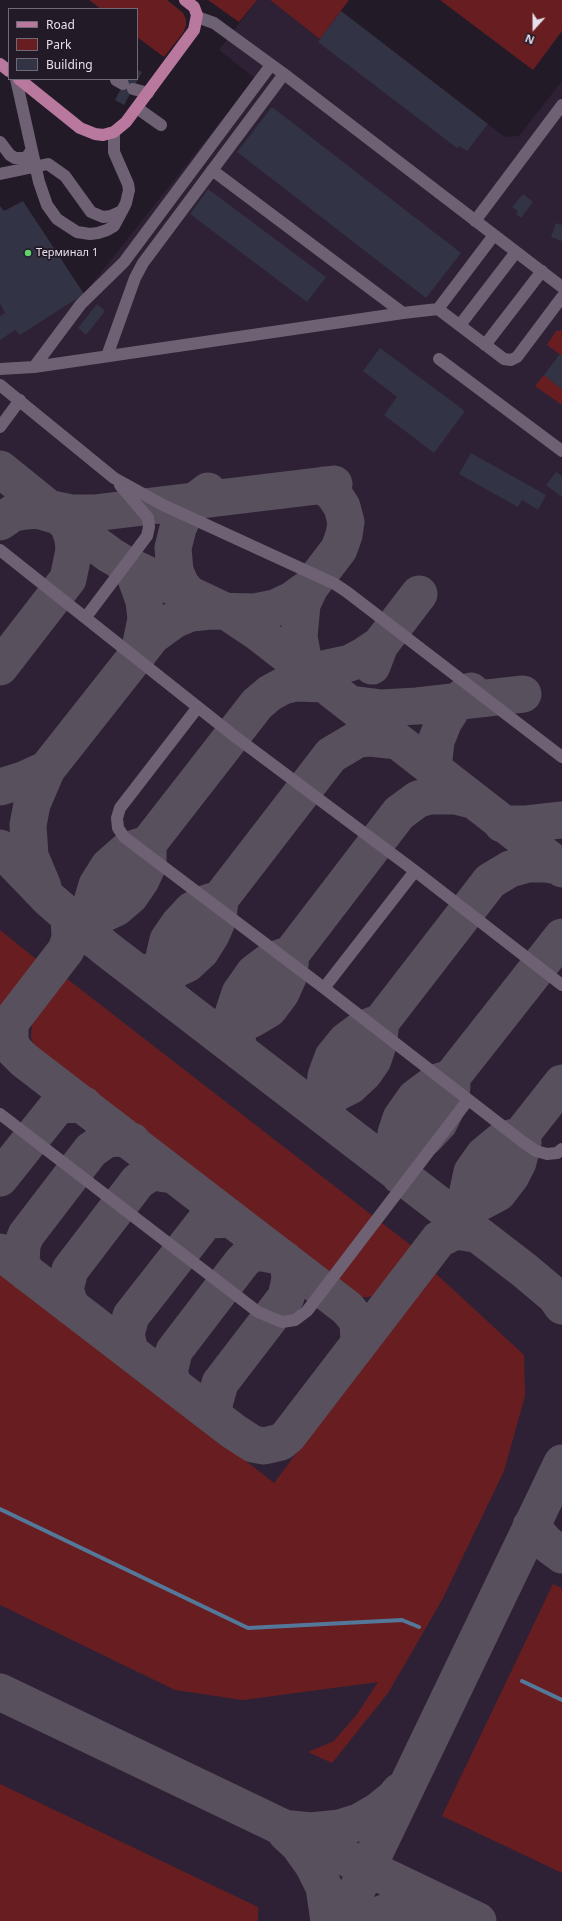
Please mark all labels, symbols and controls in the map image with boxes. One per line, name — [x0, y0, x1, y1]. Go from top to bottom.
legend — [8, 8, 138, 80]
north arrow — [514, 8, 554, 48]
text: Road — [46, 16, 75, 33]
text: N — [523, 31, 536, 48]
text: Park — [46, 36, 71, 53]
text: Building — [46, 56, 93, 73]
place label: Терминал 1 — [36, 246, 98, 260]
marker: Терминал 1 — [23, 248, 33, 258]

